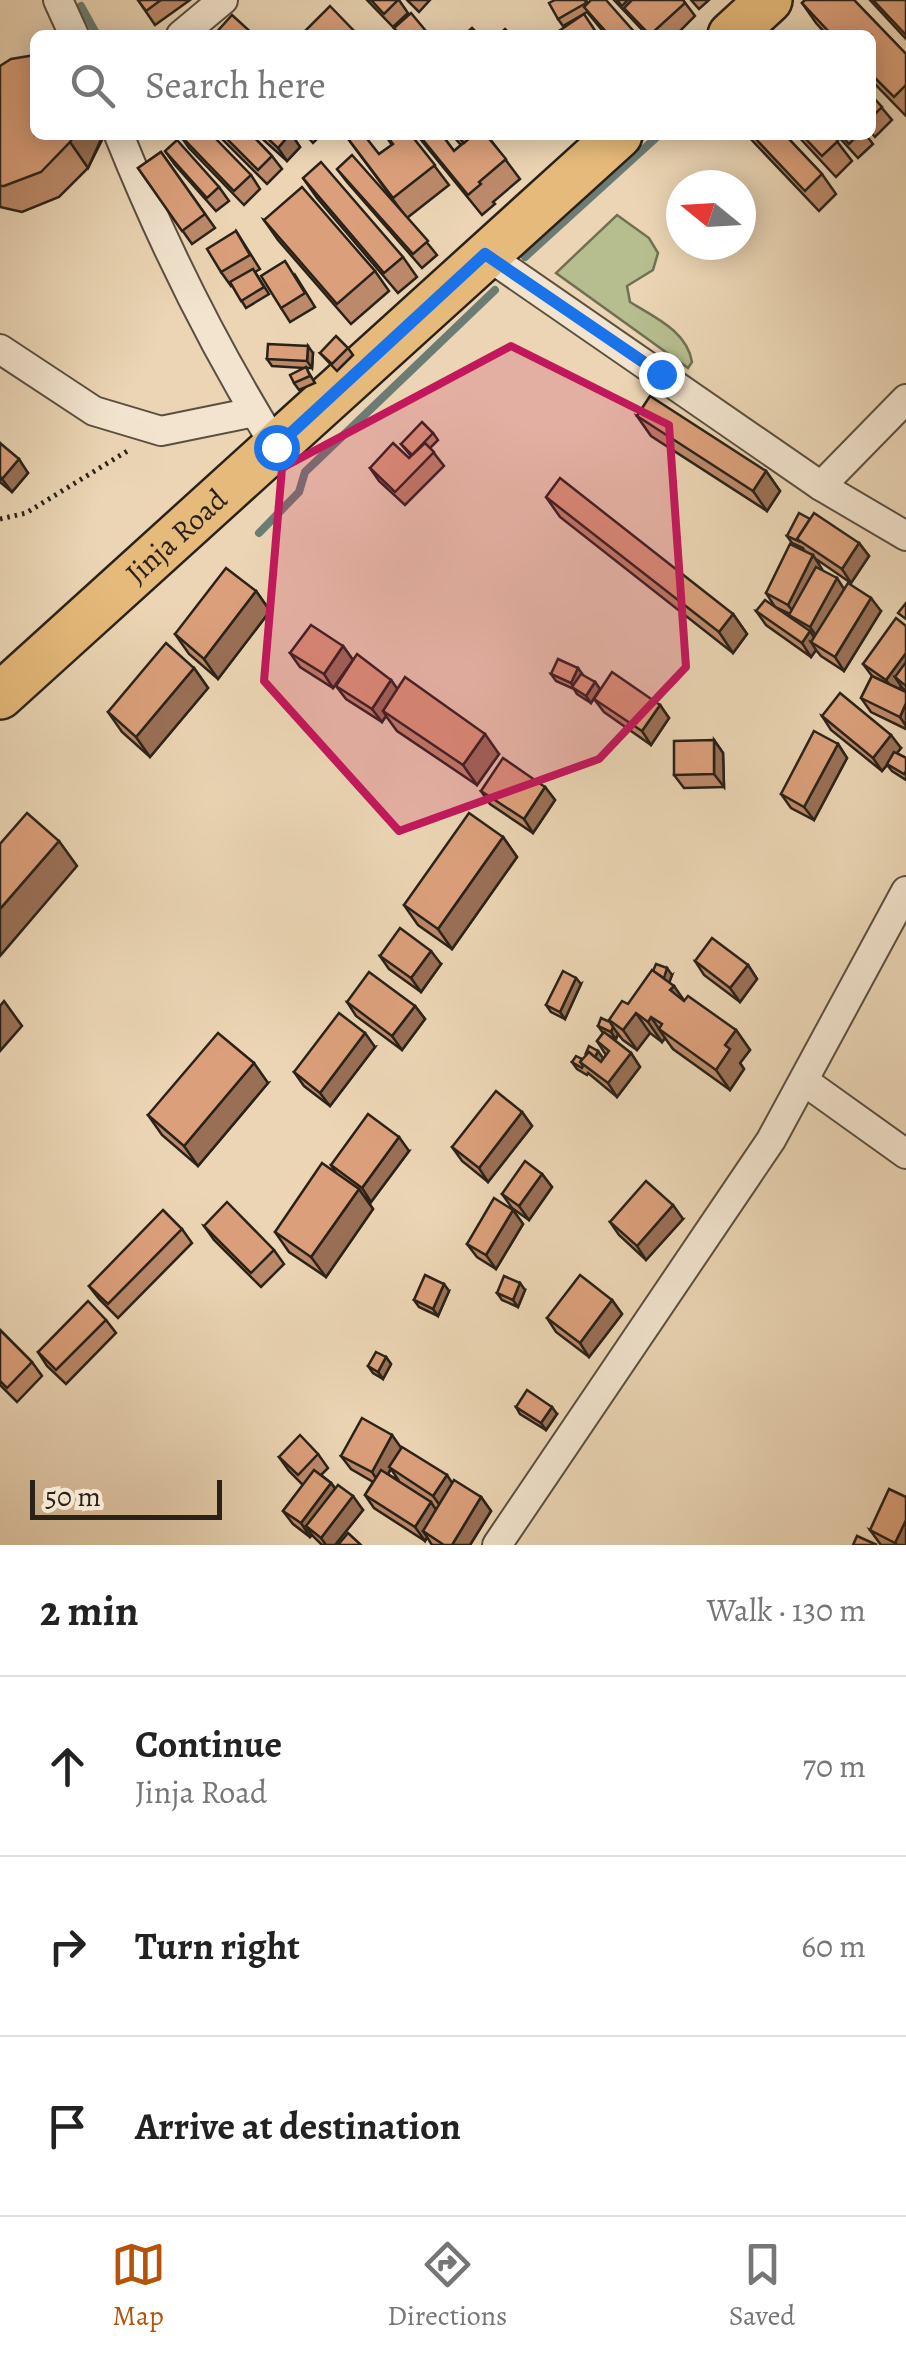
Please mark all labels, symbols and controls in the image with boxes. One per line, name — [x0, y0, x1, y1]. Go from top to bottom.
search box — [30, 30, 876, 140]
icon: search — [65, 58, 120, 113]
text: Search here — [145, 59, 326, 111]
north arrow — [666, 170, 756, 260]
route end — [639, 352, 685, 398]
route start — [254, 425, 300, 471]
street label: Jinja Road — [117, 479, 236, 593]
scale bar — [30, 1475, 222, 1520]
text: 50 m — [45, 1478, 101, 1516]
text: 2 min — [40, 1582, 139, 1639]
text: Walk · 130 m — [707, 1588, 866, 1632]
text: Continue — [135, 1718, 282, 1770]
icon: ahead — [40, 1739, 95, 1794]
text: 70 m — [803, 1744, 866, 1788]
text: Jinja Road — [135, 1770, 267, 1814]
icon: right — [40, 1919, 95, 1974]
text: Turn right — [135, 1920, 300, 1972]
text: 60 m — [801, 1924, 866, 1968]
icon: arrive — [40, 2099, 95, 2154]
text: Arrive at destination — [135, 2100, 461, 2152]
tab: Map — [111, 2237, 166, 2335]
tab: Directions — [387, 2237, 507, 2335]
tab: Saved — [729, 2237, 795, 2335]

